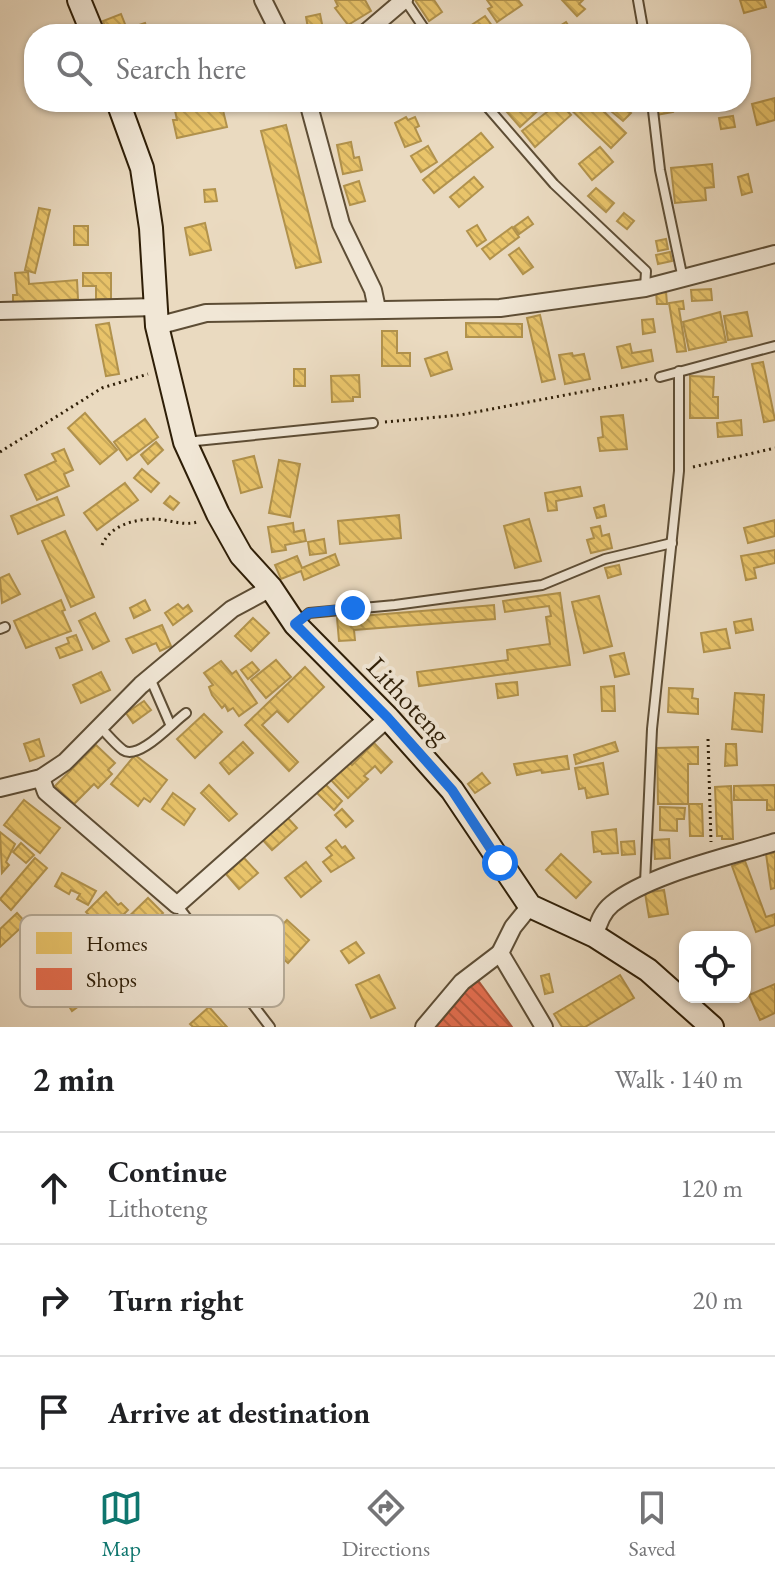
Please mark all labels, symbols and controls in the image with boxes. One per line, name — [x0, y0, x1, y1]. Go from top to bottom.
search box — [24, 24, 751, 112]
icon: search — [52, 46, 96, 90]
text: Search here — [116, 49, 246, 88]
route end — [335, 590, 371, 626]
street label: Lithoteng — [359, 649, 459, 752]
route start — [482, 845, 518, 881]
legend — [20, 915, 284, 1007]
text: Homes — [86, 929, 148, 958]
map controls — [679, 931, 751, 1003]
button: locate — [679, 931, 751, 1003]
text: Shops — [86, 965, 137, 994]
text: 2 min — [32, 1057, 115, 1101]
text: Walk · 140 m — [615, 1062, 743, 1096]
text: Continue — [108, 1152, 227, 1191]
icon: ahead — [32, 1166, 76, 1210]
text: 120 m — [680, 1171, 743, 1205]
text: Lithoteng — [108, 1191, 207, 1225]
icon: right — [32, 1278, 76, 1322]
text: Turn right — [108, 1281, 244, 1320]
text: 20 m — [693, 1283, 743, 1317]
icon: arrive — [32, 1390, 76, 1434]
text: Arrive at destination — [108, 1393, 370, 1432]
tab: Map — [99, 1486, 143, 1563]
tab: Directions — [342, 1486, 430, 1563]
tab: Saved — [629, 1486, 676, 1563]

